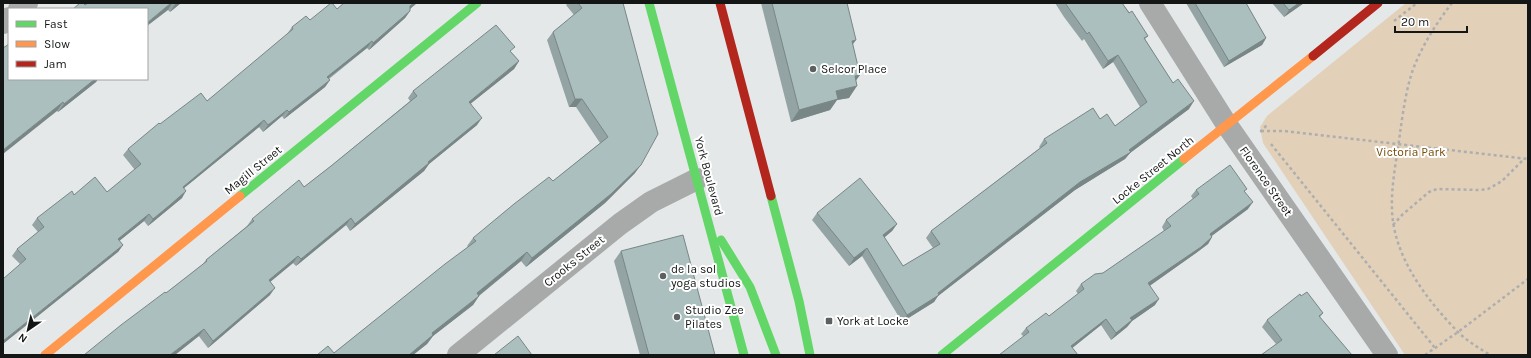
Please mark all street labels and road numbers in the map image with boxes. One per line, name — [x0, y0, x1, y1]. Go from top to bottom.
street label: Locke Street North — [1109, 133, 1197, 207]
street label: York Boulevard — [692, 135, 726, 217]
street label: Magill Street — [222, 142, 285, 197]
street label: Florence Street — [1237, 143, 1296, 219]
street label: Crooks Street — [541, 232, 607, 290]

